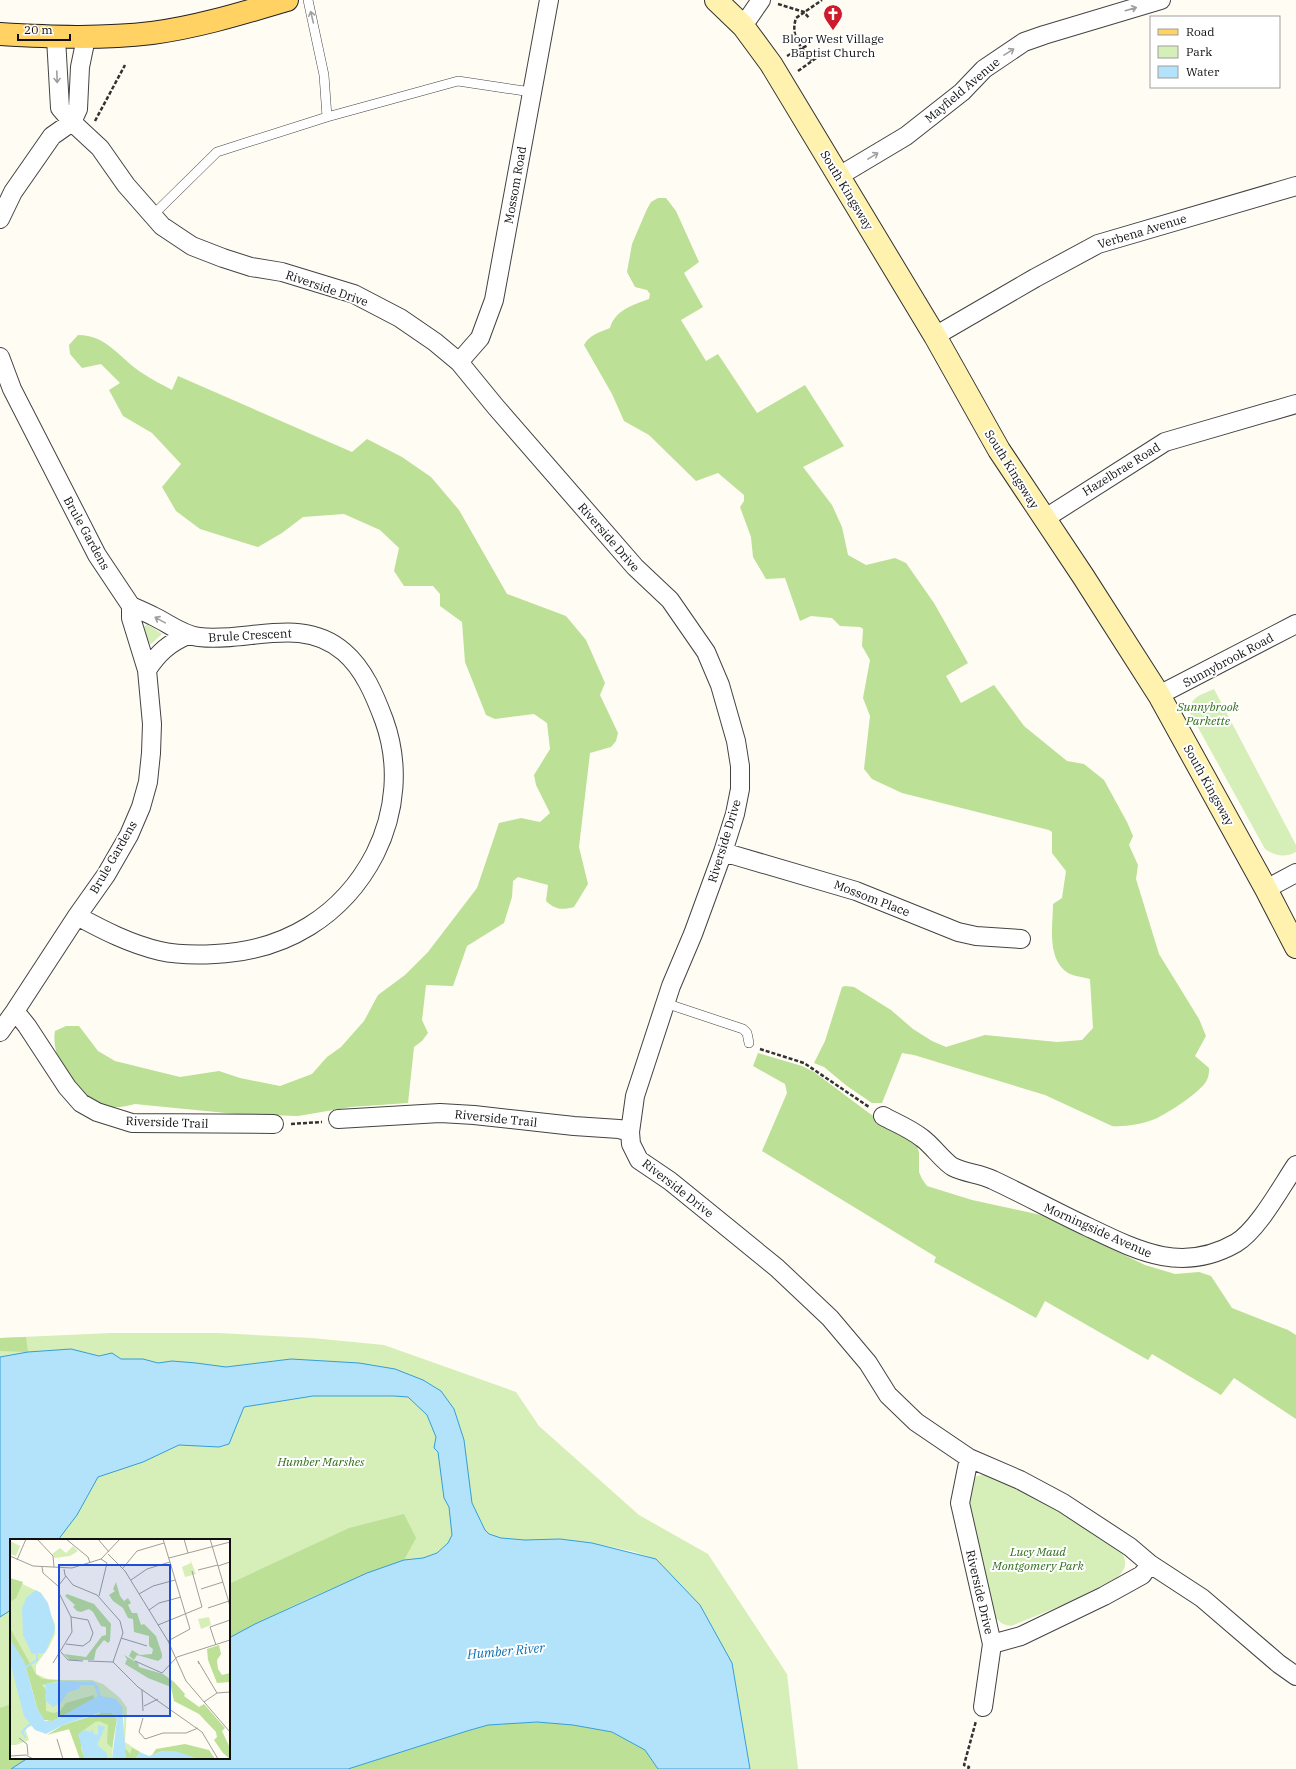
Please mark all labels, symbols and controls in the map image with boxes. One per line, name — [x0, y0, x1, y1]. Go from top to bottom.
church icon: Bloor West Village Baptist Church — [822, 3, 844, 31]
one-way arrow — [1124, 5, 1137, 12]
one-way arrow — [307, 11, 315, 24]
scale bar — [18, 16, 70, 42]
legend — [1150, 16, 1280, 88]
text: 20 m — [24, 22, 53, 37]
text: Road — [1186, 24, 1215, 39]
place label: Bloor West Village Baptist Church — [782, 31, 884, 60]
text: Park — [1186, 44, 1212, 59]
one-way arrow — [1003, 48, 1014, 56]
street label: Mayfield Avenue — [921, 54, 1003, 126]
text: Water — [1186, 64, 1220, 79]
one-way arrow — [54, 70, 61, 83]
street label: Mossom Road — [501, 145, 529, 225]
street label: South Kingsway — [817, 148, 877, 233]
one-way arrow — [867, 152, 878, 160]
street label: Verbena Avenue — [1096, 210, 1188, 252]
street label: Riverside Drive — [284, 267, 370, 309]
street label: South Kingsway — [982, 427, 1043, 512]
street label: Hazelbrae Road — [1079, 439, 1163, 499]
street label: Brule Gardens — [61, 494, 113, 573]
street label: Riverside Drive — [575, 500, 643, 574]
one-way arrow — [154, 615, 166, 623]
street label: Brule Crescent — [208, 625, 292, 645]
street label: Sunnybrook Road — [1180, 630, 1276, 690]
park label: Sunnybrook Parkette — [1176, 699, 1240, 728]
street label: South Kingsway — [1181, 742, 1238, 829]
street label: Riverside Drive — [704, 798, 744, 884]
street label: Brule Gardens — [86, 818, 140, 896]
street label: Mossom Place — [832, 877, 912, 919]
street label: Riverside Trail — [454, 1106, 538, 1130]
street label: Riverside Trail — [125, 1113, 209, 1131]
street label: Riverside Drive — [639, 1156, 717, 1220]
street label: Morningside Avenue — [1042, 1199, 1154, 1261]
park label: Humber Marshes — [276, 1454, 365, 1469]
inset map — [10, 1539, 230, 1759]
park label: Lucy Maud Montgomery Park — [991, 1544, 1085, 1573]
street label: Riverside Drive — [963, 1548, 997, 1636]
water label: Humber River — [465, 1639, 546, 1663]

